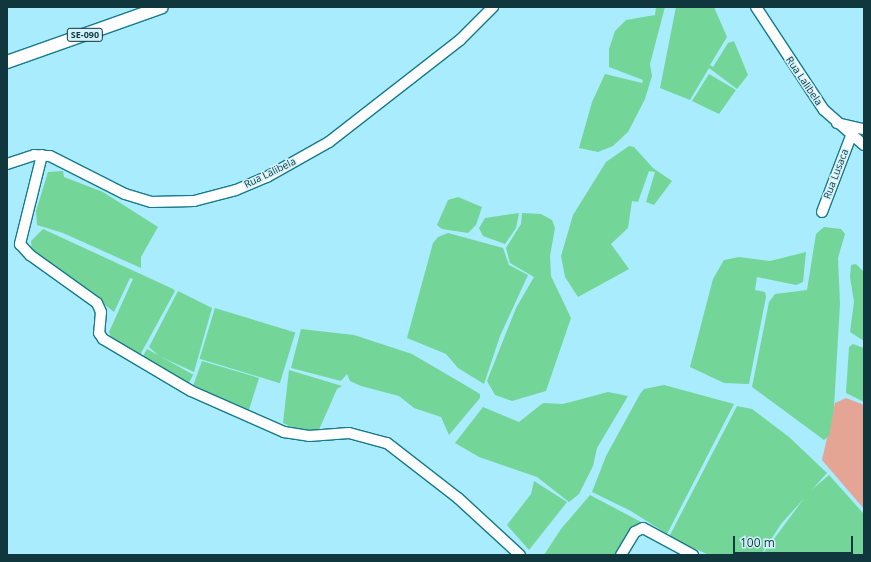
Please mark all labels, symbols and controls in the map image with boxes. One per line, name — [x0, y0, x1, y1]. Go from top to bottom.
road number: SE-090 — [66, 28, 104, 42]
street label: Rua Lalibela — [783, 54, 825, 108]
street label: Rua Lusaca — [821, 147, 851, 201]
street label: Rua Lalibela — [242, 155, 298, 191]
scale bar — [735, 528, 855, 554]
text: 100 m — [740, 534, 775, 551]

